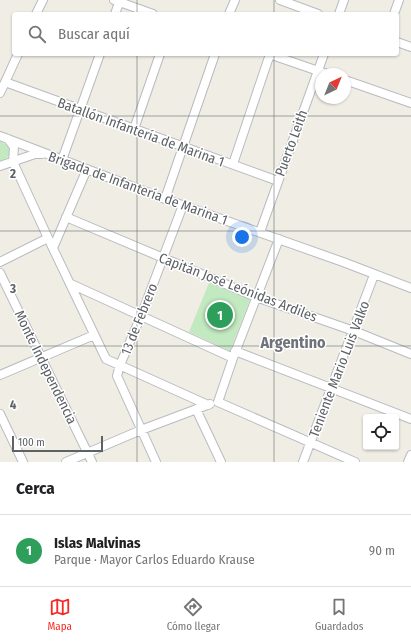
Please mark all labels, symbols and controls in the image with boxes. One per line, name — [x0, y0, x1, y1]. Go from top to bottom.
search box — [12, 12, 399, 56]
icon: search — [26, 23, 48, 45]
text: Buscar aquí — [58, 25, 130, 43]
north arrow — [315, 68, 351, 104]
street label: Batallón Infantería de Marina 1 — [55, 94, 226, 171]
street label: Puerto Leith — [272, 108, 311, 179]
street label: Brigada de Infantería de Marina 1 — [46, 148, 230, 229]
text: 2 — [9, 166, 16, 181]
your location — [232, 227, 252, 247]
street label: Capitán José Leónidas Ardiles — [156, 249, 319, 326]
text: 3 — [9, 281, 16, 296]
street label: 13 de Febrero — [117, 281, 162, 358]
street label: Teniente Mario Luis Valko — [306, 298, 373, 440]
pin: 1 — [207, 300, 233, 330]
street label: Monte Independencia — [11, 307, 81, 427]
district label: Argentino — [259, 333, 326, 352]
text: 4 — [10, 397, 17, 412]
map controls — [363, 414, 399, 450]
button: locate — [363, 414, 399, 450]
scale bar — [12, 434, 103, 453]
text: 100 m — [18, 436, 45, 449]
text: Cerca — [16, 478, 55, 499]
text: Islas Malvinas — [54, 534, 141, 552]
text: 1 — [26, 543, 32, 558]
text: 90 m — [369, 543, 395, 558]
text: Parque · Mayor Carlos Eduardo Krause — [54, 552, 255, 567]
tab: Mapa — [47, 596, 72, 633]
tab: Cómo llegar — [167, 596, 220, 633]
tab: Guardados — [315, 596, 364, 633]

